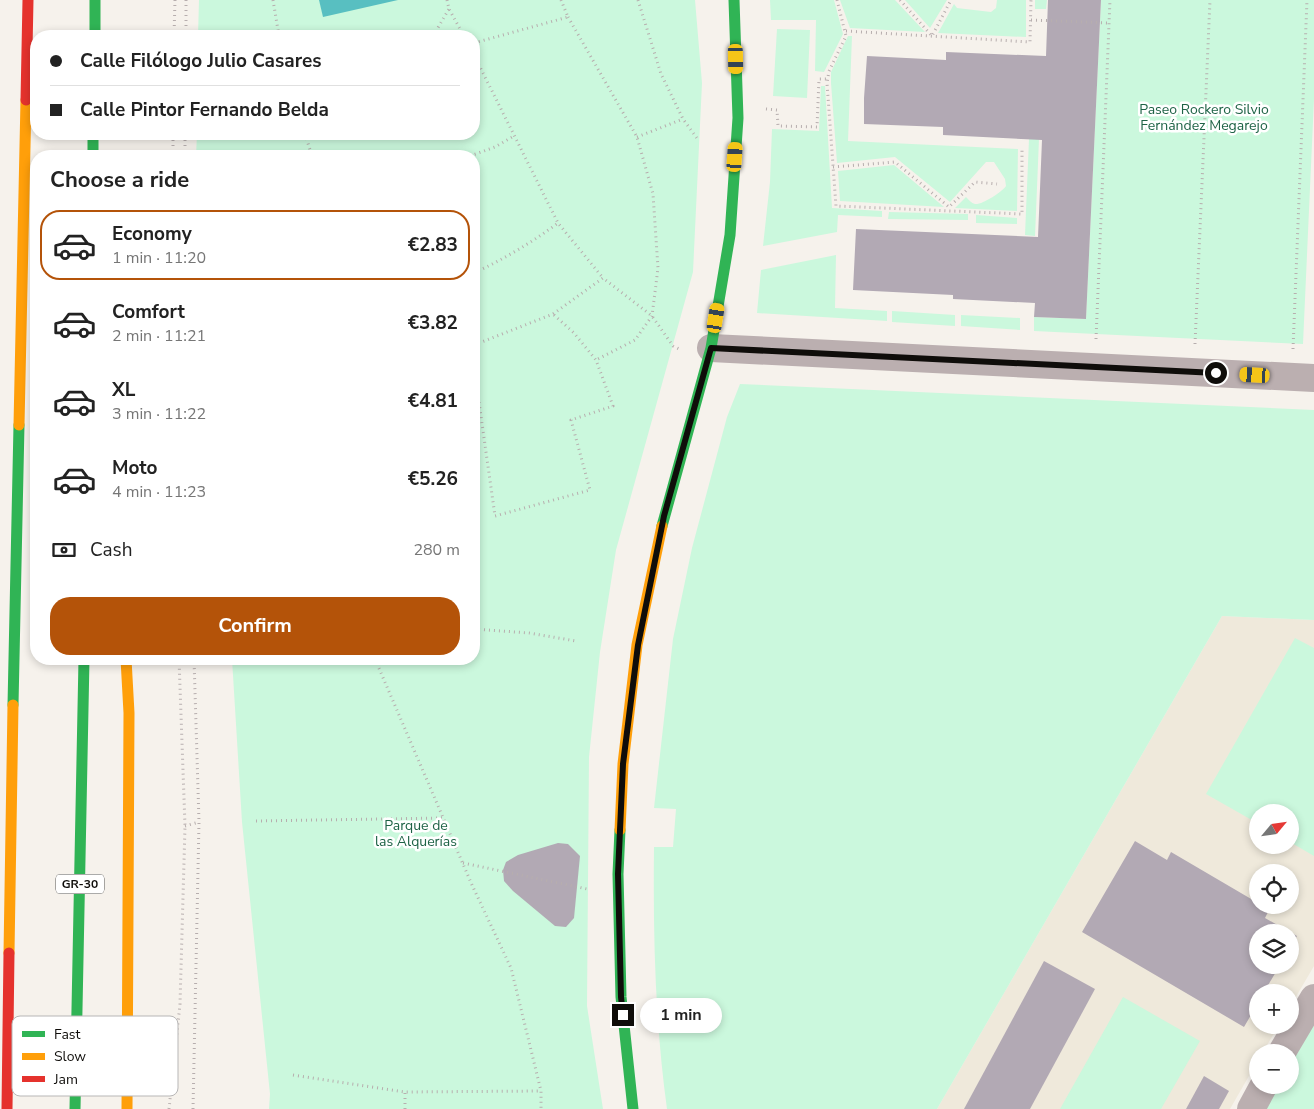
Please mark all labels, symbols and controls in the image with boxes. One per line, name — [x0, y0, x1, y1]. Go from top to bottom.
car — [728, 44, 743, 74]
text: Calle Filólogo Julio Casares — [80, 48, 322, 74]
text: Calle Pintor Fernando Belda — [80, 97, 329, 123]
park label: Paseo Rockero Silvio Fernández Megarejo — [1139, 100, 1269, 135]
car — [726, 142, 743, 172]
text: Choose a ride — [50, 165, 189, 195]
text: Economy — [112, 221, 192, 247]
icon: car — [52, 223, 97, 268]
text: €2.83 — [408, 232, 458, 258]
text: 1 min · 11:20 — [112, 247, 206, 269]
text: Comfort — [112, 299, 185, 325]
icon: car — [52, 301, 97, 346]
car — [706, 302, 725, 334]
text: €3.82 — [408, 310, 458, 336]
text: 2 min · 11:21 — [112, 325, 206, 347]
route start — [1205, 362, 1227, 384]
car — [1239, 367, 1270, 383]
text: XL — [112, 377, 135, 403]
icon: car — [52, 379, 97, 424]
text: €4.81 — [408, 388, 458, 414]
text: 3 min · 11:22 — [112, 403, 206, 425]
text: Moto — [112, 455, 158, 481]
icon: car — [52, 457, 97, 502]
text: €5.26 — [408, 466, 458, 492]
text: 4 min · 11:23 — [112, 481, 206, 503]
icon: cash — [50, 536, 78, 564]
text: Cash — [90, 537, 132, 563]
text: 280 m — [413, 539, 460, 561]
button: Confirm — [50, 597, 460, 655]
north arrow — [1249, 804, 1299, 854]
map controls — [1249, 804, 1299, 1094]
park label: Parque de las Alquerías — [375, 816, 457, 851]
button: locate — [1249, 864, 1299, 914]
road number: GR-30 — [56, 874, 104, 894]
button: layers — [1249, 924, 1299, 974]
button: + — [1249, 984, 1299, 1034]
callout: 1 min — [640, 998, 723, 1032]
route end — [612, 1004, 634, 1026]
text: 1 min — [660, 1004, 702, 1026]
legend — [12, 1016, 178, 1096]
text: Fast — [54, 1025, 80, 1044]
button: − — [1249, 1044, 1299, 1094]
text: Slow — [54, 1047, 86, 1066]
text: Jam — [53, 1070, 78, 1089]

